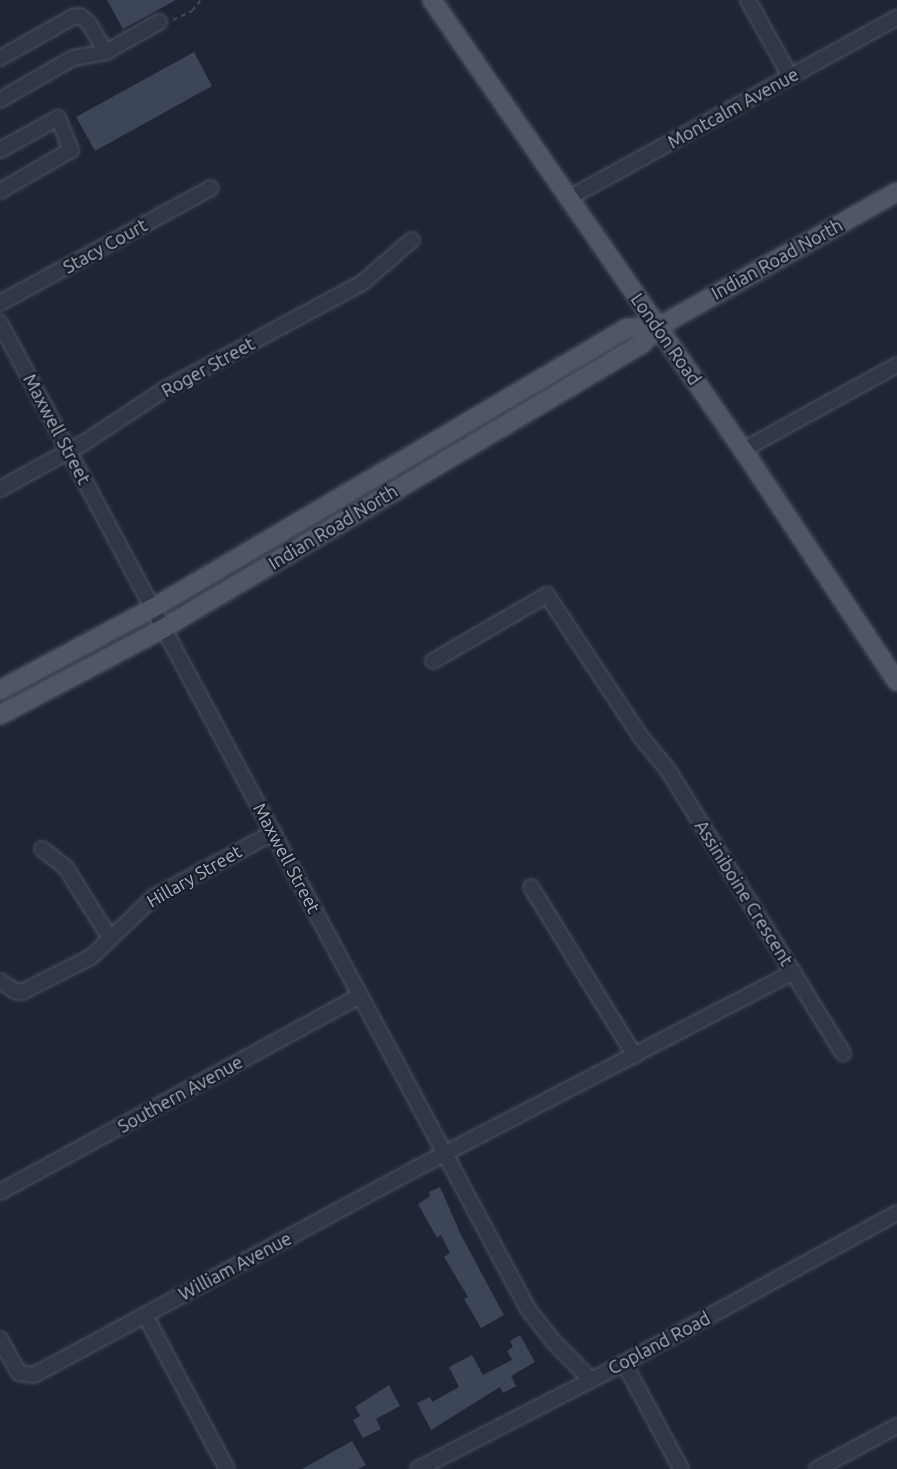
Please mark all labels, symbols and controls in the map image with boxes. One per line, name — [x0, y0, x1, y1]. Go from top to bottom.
street label: Montcalm Avenue — [664, 63, 802, 153]
street label: Stacy Court — [59, 214, 151, 278]
street label: Indian Road North — [708, 214, 846, 304]
street label: London Road — [626, 289, 706, 389]
street label: Roger Street — [158, 333, 258, 401]
street label: Maxwell Street — [19, 370, 95, 488]
street label: Indian Road North — [265, 480, 401, 574]
street label: Maxwell Street — [249, 799, 325, 917]
street label: Assiniboine Crescent — [690, 816, 798, 970]
street label: Hillary Street — [143, 840, 245, 912]
street label: Southern Avenue — [114, 1051, 246, 1137]
street label: William Avenue — [175, 1227, 295, 1305]
street label: Copland Road — [604, 1307, 714, 1379]

